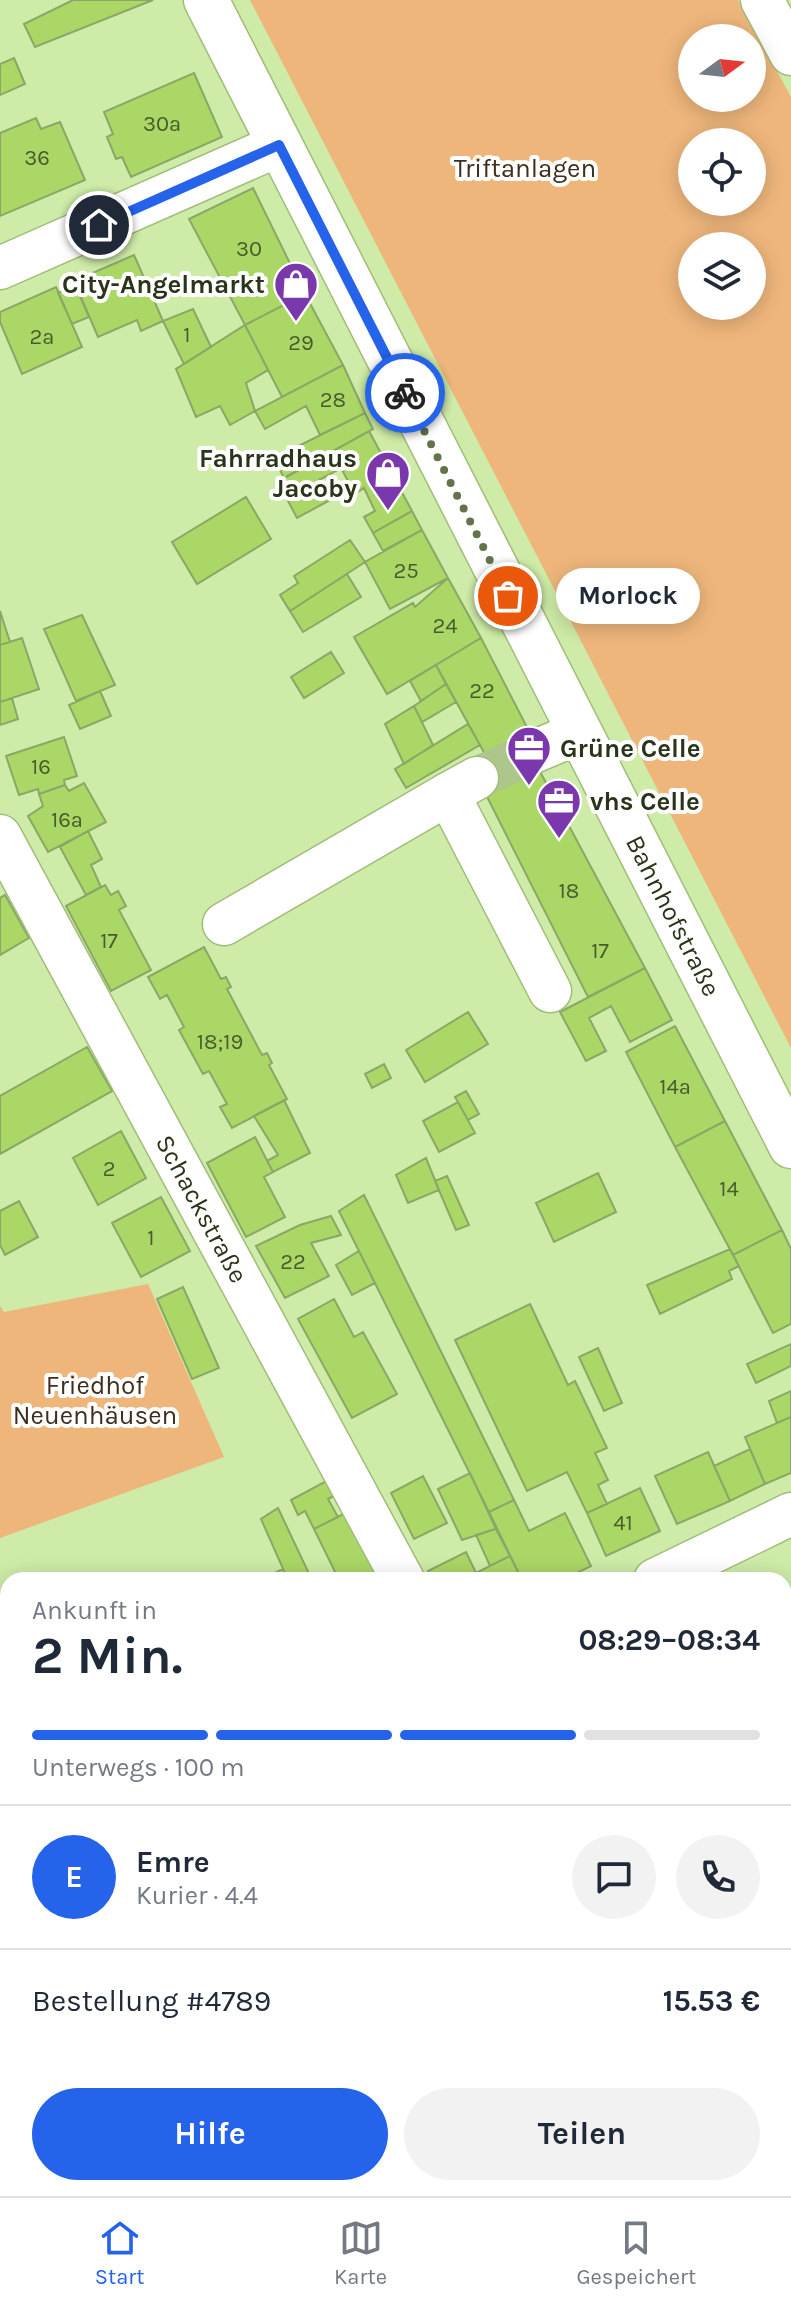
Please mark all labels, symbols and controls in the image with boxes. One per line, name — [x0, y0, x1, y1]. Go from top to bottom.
north arrow — [678, 24, 766, 112]
map controls — [678, 24, 766, 320]
house number: 30a — [143, 111, 181, 137]
button: locate — [678, 128, 766, 216]
house number: 36 — [24, 145, 50, 171]
park label: Triftanlagen — [454, 153, 596, 184]
pin — [65, 191, 133, 259]
icon: home — [77, 203, 121, 247]
button: layers — [678, 232, 766, 320]
house number: 30 — [236, 236, 262, 262]
shop icon: City-Angelmarkt — [272, 260, 320, 323]
place label: City-Angelmarkt — [62, 269, 265, 300]
house number: 1 — [183, 322, 191, 348]
house number: 2a — [30, 324, 54, 350]
house number: 29 — [288, 330, 314, 356]
courier — [365, 353, 445, 433]
icon: bike — [383, 371, 427, 415]
house number: 28 — [320, 387, 346, 413]
place label: Fahrradhaus Jacoby — [199, 443, 357, 504]
shop icon: Fahrradhaus Jacoby — [364, 449, 412, 512]
house number: 25 — [393, 558, 419, 584]
pin — [474, 562, 542, 630]
callout: Morlock — [556, 568, 700, 624]
icon: bag — [486, 574, 530, 618]
text: Morlock — [578, 580, 678, 611]
house number: 24 — [432, 613, 458, 639]
house number: 22 — [469, 678, 495, 704]
office icon: Grüne Celle — [505, 724, 553, 787]
place label: Grüne Celle — [560, 733, 701, 764]
house number: 16 — [31, 754, 51, 780]
office icon: vhs Celle — [535, 777, 583, 840]
place label: vhs Celle — [590, 786, 700, 817]
house number: 16a — [51, 807, 83, 833]
street label: Bahnhofstraße — [619, 830, 727, 1002]
house number: 18 — [559, 878, 579, 904]
house number: 17 — [100, 928, 118, 954]
house number: 17 — [591, 938, 609, 964]
house number: 18;19 — [197, 1029, 243, 1055]
house number: 14a — [659, 1074, 691, 1100]
street label: Schackstraße — [149, 1130, 254, 1288]
house number: 2 — [103, 1156, 115, 1182]
house number: 14 — [719, 1176, 739, 1202]
house number: 1 — [147, 1225, 155, 1251]
house number: 22 — [280, 1249, 306, 1275]
park label: Friedhof Neuenhäusen — [13, 1370, 177, 1431]
house number: 41 — [613, 1510, 633, 1536]
text: Ankunft in — [32, 1595, 157, 1626]
text: 08:29–08:34 — [578, 1622, 760, 1658]
text: 2 Min. — [32, 1625, 183, 1686]
text: Unterwegs · 100 m — [32, 1752, 245, 1783]
button: chat — [572, 1835, 656, 1919]
button: phone — [676, 1835, 760, 1919]
text: Emre — [136, 1844, 210, 1880]
text: E — [65, 1859, 83, 1895]
text: Kurier · 4.4 — [136, 1880, 258, 1911]
text: Bestellung #4789 — [32, 1983, 271, 2019]
text: 15.53 € — [663, 1983, 760, 2019]
button: Hilfe — [32, 2088, 388, 2180]
button: Teilen — [404, 2088, 760, 2180]
tab: Start — [95, 2216, 145, 2290]
tab: Karte — [334, 2216, 387, 2290]
tab: Gespeichert — [576, 2216, 696, 2290]

